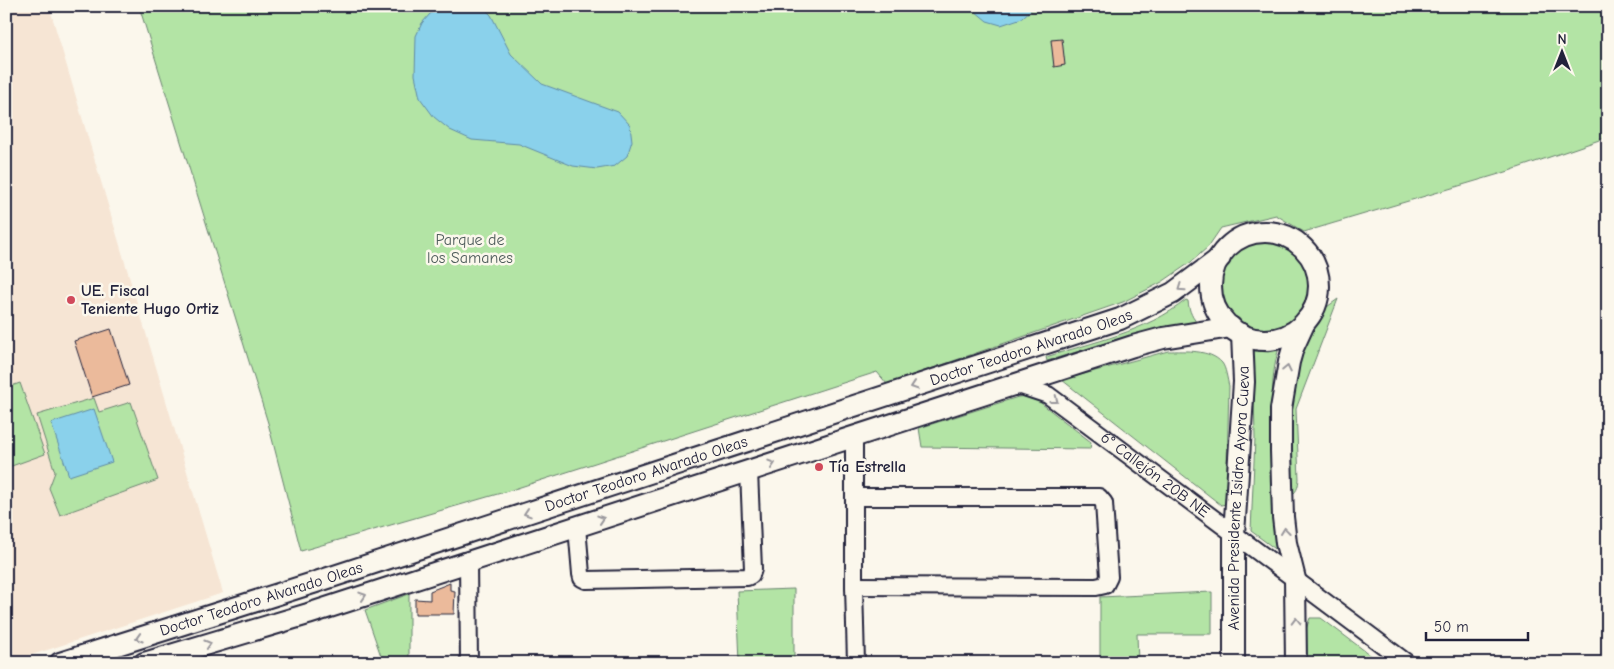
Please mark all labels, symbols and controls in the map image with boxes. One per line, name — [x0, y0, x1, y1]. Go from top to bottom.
north arrow — [1536, 28, 1586, 78]
text: N — [1557, 31, 1567, 48]
park label: Parque de los Samanes — [427, 231, 513, 267]
place label: UE. Fiscal Teniente Hugo Ortiz — [81, 282, 219, 318]
one-way arrow — [1177, 282, 1187, 291]
marker: UE. Fiscal Teniente Hugo Ortiz — [65, 294, 77, 306]
street label: Doctor Teodoro Alvarado Oleas — [928, 305, 1136, 390]
one-way arrow — [1281, 365, 1292, 374]
street label: Avenida Presidente Isidro Ayora Cueva — [1225, 366, 1253, 630]
one-way arrow — [911, 380, 919, 390]
one-way arrow — [1049, 394, 1059, 403]
street label: 6° Callejón 20B NE — [1097, 428, 1213, 522]
street label: Doctor Teodoro Alvarado Oleas — [543, 432, 750, 515]
place label: Tía Estrella — [829, 458, 906, 476]
one-way arrow — [768, 460, 776, 470]
marker: Tía Estrella — [813, 461, 825, 473]
one-way arrow — [523, 507, 532, 517]
one-way arrow — [596, 515, 605, 525]
one-way arrow — [1280, 527, 1291, 535]
street label: Doctor Teodoro Alvarado Oleas — [157, 558, 365, 640]
one-way arrow — [358, 591, 367, 601]
scale bar — [1426, 609, 1529, 641]
one-way arrow — [1291, 617, 1301, 624]
text: 50 m — [1434, 618, 1469, 636]
one-way arrow — [136, 632, 144, 642]
one-way arrow — [203, 639, 211, 649]

